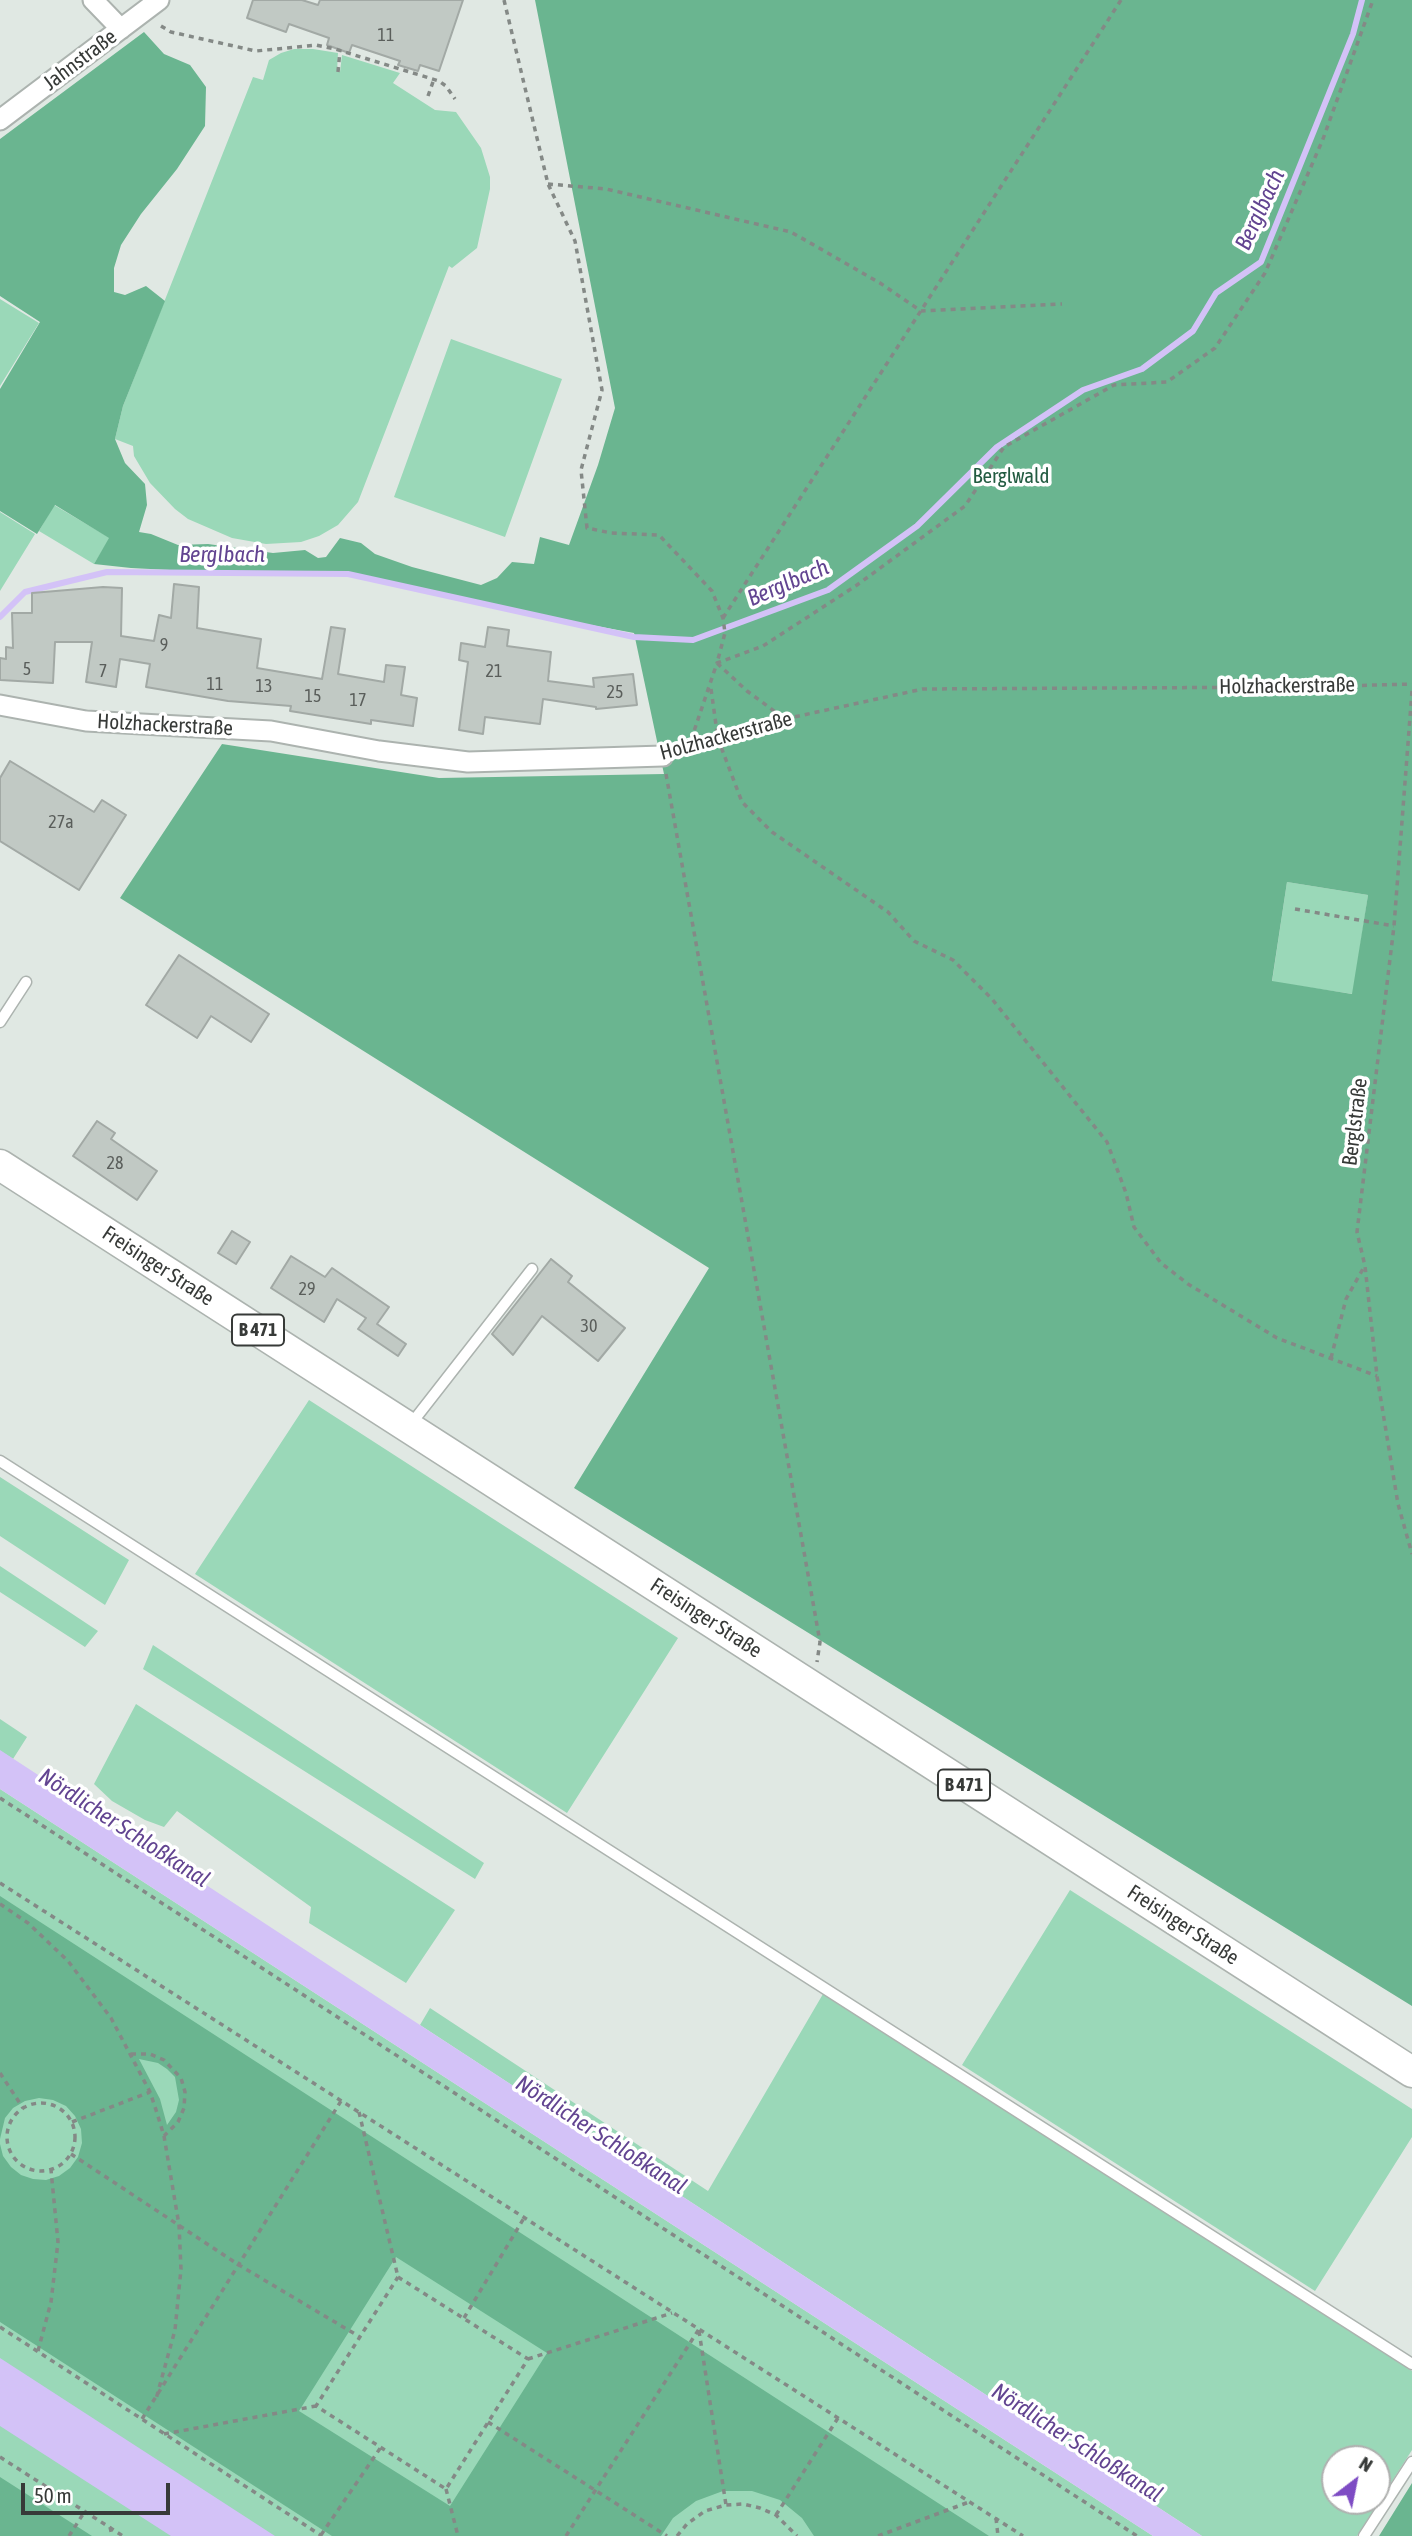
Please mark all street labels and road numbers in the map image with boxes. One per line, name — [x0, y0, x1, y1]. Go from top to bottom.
street label: Jahnstraße — [38, 24, 122, 96]
street label: Holzhackerstraße — [1219, 672, 1355, 700]
street label: Holzhackerstraße — [657, 706, 795, 766]
street label: Holzhackerstraße — [96, 709, 234, 741]
street label: Berglstraße — [1337, 1077, 1373, 1167]
street label: Freisinger Straße — [97, 1221, 219, 1311]
road number: B 471 — [232, 1314, 284, 1346]
street label: Freisinger Straße — [645, 1573, 767, 1663]
road number: B 471 — [938, 1770, 990, 1800]
street label: Freisinger Straße — [1122, 1880, 1244, 1970]

